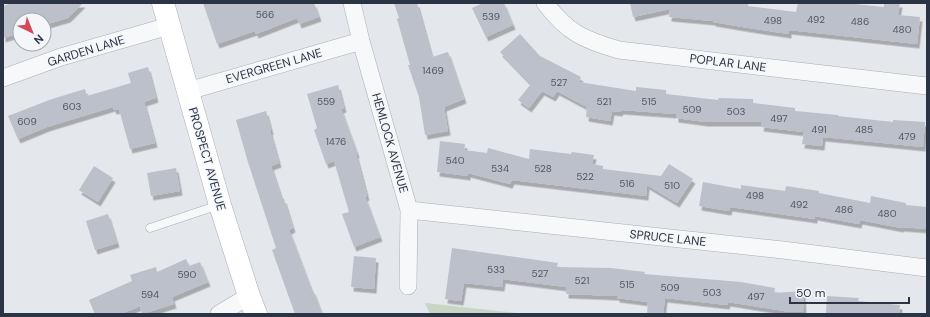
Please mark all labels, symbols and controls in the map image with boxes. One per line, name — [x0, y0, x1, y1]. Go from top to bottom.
house number: 566 — [256, 8, 274, 21]
house number: 539 — [482, 10, 500, 23]
north arrow — [12, 12, 52, 52]
house number: 492 — [807, 13, 825, 26]
house number: 498 — [764, 14, 782, 27]
house number: 486 — [851, 15, 869, 28]
house number: 480 — [893, 23, 912, 36]
text: N — [31, 31, 47, 47]
street label: GARDEN LANE — [45, 32, 127, 70]
street label: EVERGREEN LANE — [224, 45, 324, 87]
street label: POPLAR LANE — [689, 50, 767, 76]
house number: 1469 — [422, 64, 444, 77]
house number: 527 — [551, 76, 567, 89]
street label: HEMLOCK AVENUE — [368, 91, 412, 195]
house number: 559 — [317, 95, 335, 108]
house number: 521 — [597, 95, 611, 108]
house number: 515 — [641, 95, 657, 108]
house number: 603 — [62, 100, 82, 113]
house number: 509 — [682, 103, 702, 116]
street label: PROSPECT AVENUE — [185, 105, 229, 213]
house number: 503 — [727, 105, 746, 118]
house number: 497 — [770, 112, 788, 125]
house number: 609 — [17, 115, 37, 128]
house number: 491 — [811, 123, 827, 136]
house number: 485 — [855, 123, 873, 136]
house number: 479 — [898, 130, 916, 143]
house number: 1476 — [326, 135, 346, 148]
house number: 540 — [445, 154, 465, 167]
house number: 534 — [491, 162, 509, 175]
house number: 528 — [534, 162, 552, 175]
house number: 522 — [576, 170, 594, 183]
house number: 516 — [619, 177, 635, 190]
house number: 510 — [664, 179, 680, 192]
house number: 498 — [746, 189, 764, 202]
house number: 492 — [790, 198, 808, 211]
house number: 486 — [835, 203, 853, 216]
house number: 480 — [878, 207, 897, 220]
street label: SPRUCE LANE — [629, 226, 707, 250]
house number: 533 — [487, 263, 505, 276]
house number: 527 — [532, 267, 548, 280]
house number: 590 — [178, 268, 197, 281]
house number: 521 — [575, 274, 589, 287]
house number: 515 — [619, 278, 635, 291]
scale bar — [790, 279, 909, 305]
house number: 509 — [660, 281, 680, 294]
text: 50 m — [796, 285, 825, 301]
house number: 503 — [703, 286, 722, 299]
house number: 594 — [141, 288, 159, 301]
house number: 497 — [747, 290, 765, 303]

